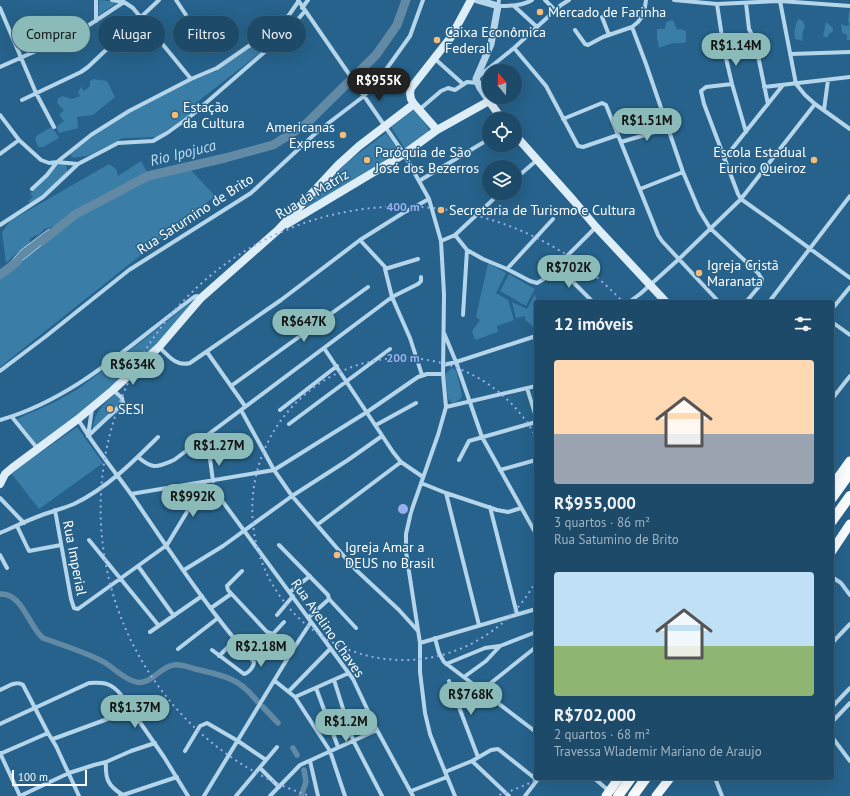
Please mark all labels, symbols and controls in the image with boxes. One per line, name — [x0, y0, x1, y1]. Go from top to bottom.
place label: Mercado de Farinha — [548, 3, 666, 21]
marker: Mercado de Farinha — [535, 7, 545, 17]
chip: Comprar — [12, 16, 90, 52]
chip: Alugar — [98, 16, 165, 52]
chip: Filtros — [173, 16, 239, 52]
chip: Novo — [247, 16, 306, 52]
place label: Caixa Econômica Federal — [445, 23, 546, 57]
pin: R$1.14M — [699, 33, 773, 67]
marker: Caixa Econômica Federal — [432, 35, 442, 45]
text: R$1.14M — [711, 37, 761, 54]
north arrow — [482, 64, 522, 104]
map controls — [482, 64, 522, 200]
pin: R$955K — [346, 68, 412, 102]
text: R$955K — [356, 72, 402, 89]
place label: Estação da Cultura — [183, 98, 245, 132]
pin: R$1.51M — [610, 108, 684, 142]
marker: Estação da Cultura — [170, 110, 180, 120]
button: locate — [482, 112, 522, 152]
text: R$1.51M — [622, 112, 672, 129]
place label: Americanas Express — [266, 118, 335, 152]
marker: Americanas Express — [338, 130, 348, 140]
water label: Rio Ipojuca — [148, 135, 219, 170]
place label: Paróquia de São José dos Bezerros — [374, 143, 479, 177]
place label: Escola Estadual Eurico Queiroz — [713, 143, 806, 177]
marker: Paróquia de São José dos Bezerros — [362, 155, 372, 165]
marker: Escola Estadual Eurico Queiroz — [809, 155, 819, 165]
button: layers — [482, 160, 522, 200]
street label: Rua da Matriz — [272, 165, 352, 223]
street label: Rua Saturnino de Brito — [133, 170, 257, 258]
text: 400 m — [386, 199, 420, 214]
place label: Secretaria de Turismo e Cultura — [449, 201, 636, 219]
marker: Secretaria de Turismo e Cultura — [436, 205, 446, 215]
pin: R$702K — [536, 255, 602, 289]
place label: Igreja Cristã Maranata — [707, 256, 779, 290]
text: R$702K — [546, 259, 592, 276]
marker: Igreja Cristã Maranata — [694, 268, 704, 278]
pin: R$647K — [271, 309, 337, 343]
text: R$647K — [281, 313, 327, 330]
text: 12 imóveis — [554, 313, 633, 335]
icon: filters — [792, 313, 814, 335]
text: 200 m — [386, 350, 420, 365]
pin: R$634K — [100, 352, 166, 386]
text: R$634K — [110, 356, 156, 373]
icon: home — [648, 386, 720, 458]
place label: SESI — [118, 400, 144, 418]
marker: SESI — [105, 404, 115, 414]
pin: R$1.27M — [182, 433, 256, 467]
text: R$1.27M — [194, 437, 244, 454]
pin: R$992K — [160, 484, 226, 518]
text: R$992K — [170, 488, 216, 505]
text: R$955,000 — [554, 492, 636, 514]
centre of rings — [396, 502, 410, 516]
text: 3 quartos · 86 m² — [554, 514, 650, 531]
street label: Rua Imperial — [59, 519, 91, 597]
text: Rua Satumino de Brito — [554, 531, 679, 548]
place label: Igreja Amar a DEUS no Brasil — [345, 538, 434, 572]
marker: Igreja Amar a DEUS no Brasil — [332, 550, 342, 560]
street label: Rua Avelino Chaves — [287, 575, 369, 681]
icon: home — [648, 598, 720, 670]
pin: R$2.18M — [224, 634, 298, 668]
text: R$2.18M — [236, 638, 286, 655]
pin: R$768K — [438, 682, 504, 716]
text: R$768K — [448, 686, 494, 703]
pin: R$1.37M — [98, 695, 172, 729]
text: R$1.37M — [110, 699, 160, 716]
text: R$702,000 — [554, 704, 636, 726]
pin: R$1.2M — [313, 709, 379, 743]
text: R$1.2M — [324, 713, 368, 730]
text: 2 quartos · 68 m² — [554, 726, 650, 743]
text: Travessa Wlademir Mariano de Araujo — [554, 743, 762, 760]
scale bar — [12, 768, 87, 787]
text: 100 m — [18, 770, 48, 784]

